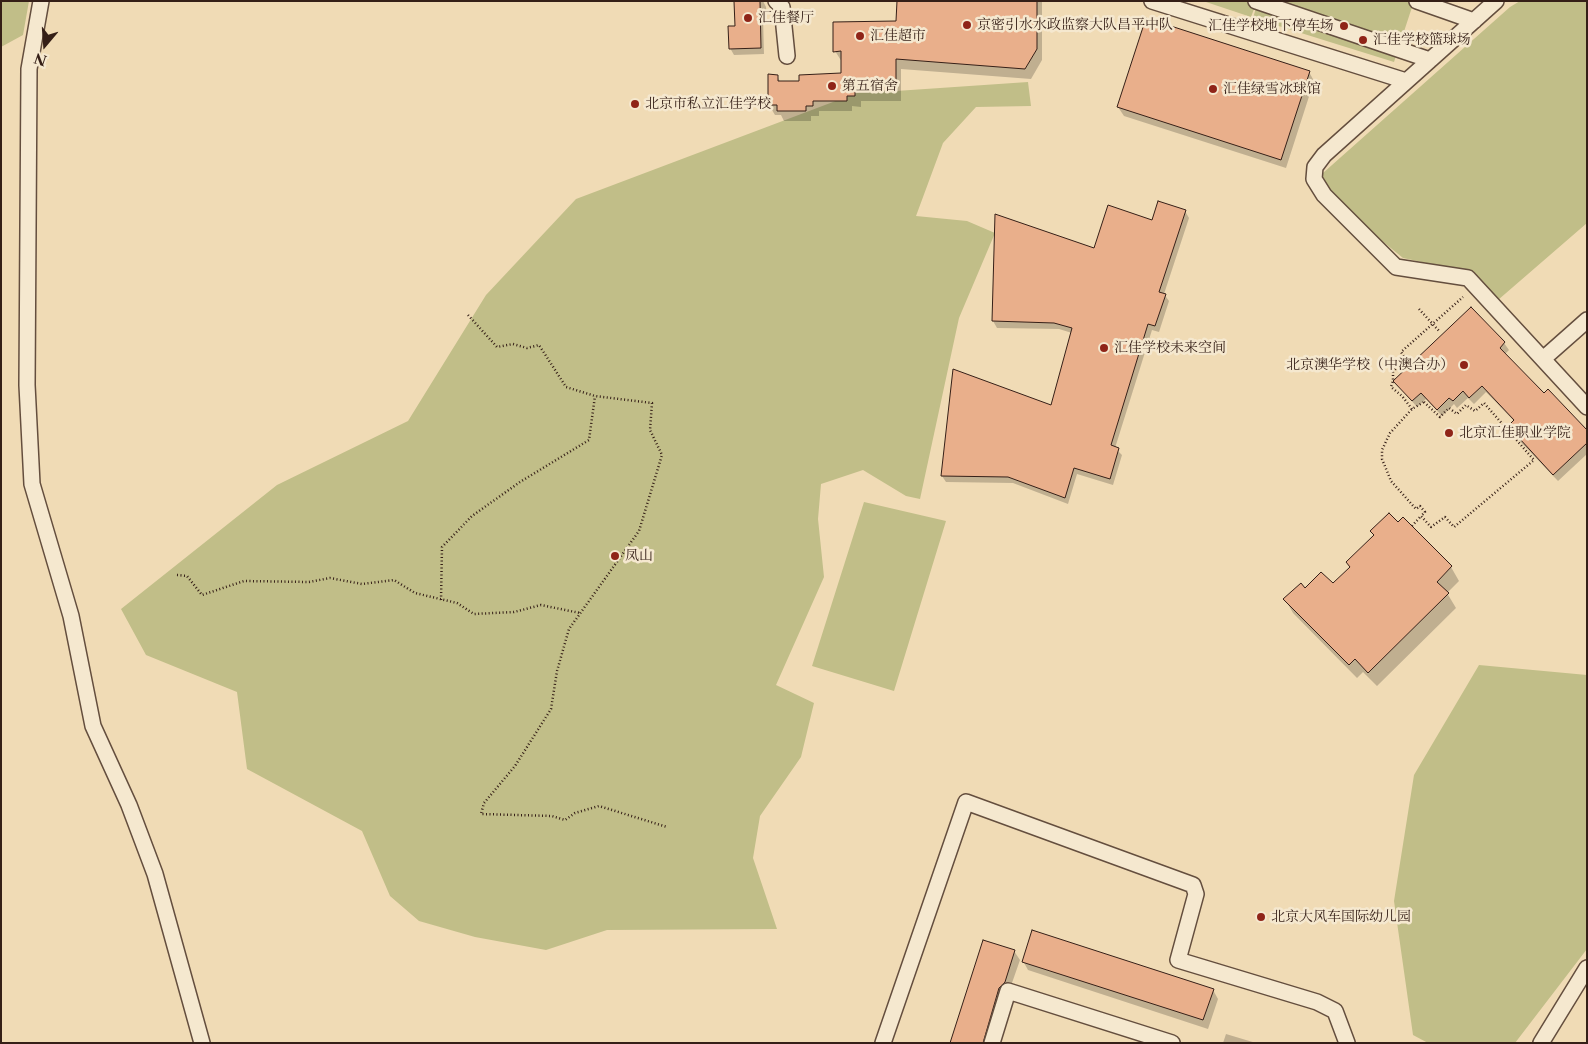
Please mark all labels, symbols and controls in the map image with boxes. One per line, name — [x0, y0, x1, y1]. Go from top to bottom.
place label: 汇佳餐厅 — [758, 10, 814, 26]
marker: 汇佳餐厅 — [742, 12, 754, 24]
place label: 京密引水水政监察大队昌平中队 — [977, 17, 1173, 33]
place label: 汇佳学校地下停车场 — [1208, 18, 1334, 34]
marker: 京密引水水政监察大队昌平中队 — [961, 19, 973, 31]
north arrow — [20, 20, 70, 70]
marker: 汇佳学校地下停车场 — [1338, 20, 1350, 32]
place label: 汇佳超市 — [870, 28, 926, 44]
marker: 汇佳超市 — [854, 30, 866, 42]
place label: 汇佳学校篮球场 — [1373, 32, 1471, 48]
marker: 汇佳学校篮球场 — [1357, 34, 1369, 46]
text: N — [32, 49, 49, 70]
place label: 第五宿舍 — [842, 78, 898, 94]
marker: 第五宿舍 — [826, 80, 838, 92]
place label: 汇佳绿雪冰球馆 — [1223, 81, 1321, 97]
marker: 汇佳绿雪冰球馆 — [1207, 83, 1219, 95]
place label: 北京市私立汇佳学校 — [645, 96, 771, 112]
marker: 北京市私立汇佳学校 — [629, 98, 641, 110]
place label: 汇佳学校未来空间 — [1114, 340, 1226, 356]
marker: 汇佳学校未来空间 — [1098, 342, 1110, 354]
place label: 北京澳华学校（中澳合办） — [1286, 357, 1454, 373]
marker: 北京澳华学校（中澳合办） — [1458, 359, 1470, 371]
place label: 北京汇佳职业学院 — [1459, 425, 1571, 441]
marker: 北京汇佳职业学院 — [1443, 427, 1455, 439]
place label: 凤山 — [625, 548, 653, 564]
marker: 凤山 — [609, 550, 621, 562]
place label: 北京大风车国际幼儿园 — [1271, 909, 1411, 925]
marker: 北京大风车国际幼儿园 — [1255, 911, 1267, 923]

